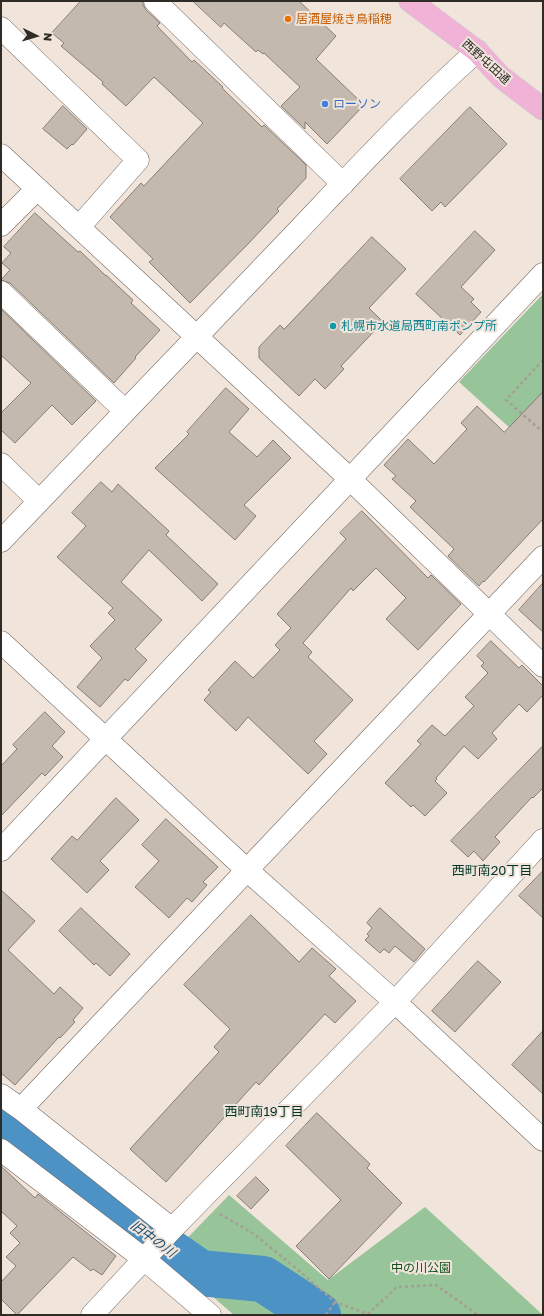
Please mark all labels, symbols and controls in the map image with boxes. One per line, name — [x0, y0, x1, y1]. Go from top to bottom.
place label: 居酒屋焼き鳥稲穂 — [296, 12, 392, 26]
marker: 居酒屋焼き鳥稲穂 — [283, 14, 293, 24]
north arrow — [16, 16, 56, 56]
text: N — [42, 32, 55, 42]
street label: 西野屯田通 — [459, 37, 513, 87]
place label: ローソン — [333, 97, 381, 111]
marker: ローソン — [320, 99, 330, 109]
place label: 札幌市水道局西町南ポンプ所 — [341, 319, 497, 333]
marker: 札幌市水道局西町南ポンプ所 — [328, 321, 338, 331]
district label: 西町南20丁目 — [452, 863, 532, 879]
district label: 西町南19丁目 — [224, 1104, 304, 1120]
water label: 旧中の川 — [127, 1217, 179, 1261]
park label: 中の川公園 — [391, 1261, 451, 1275]

